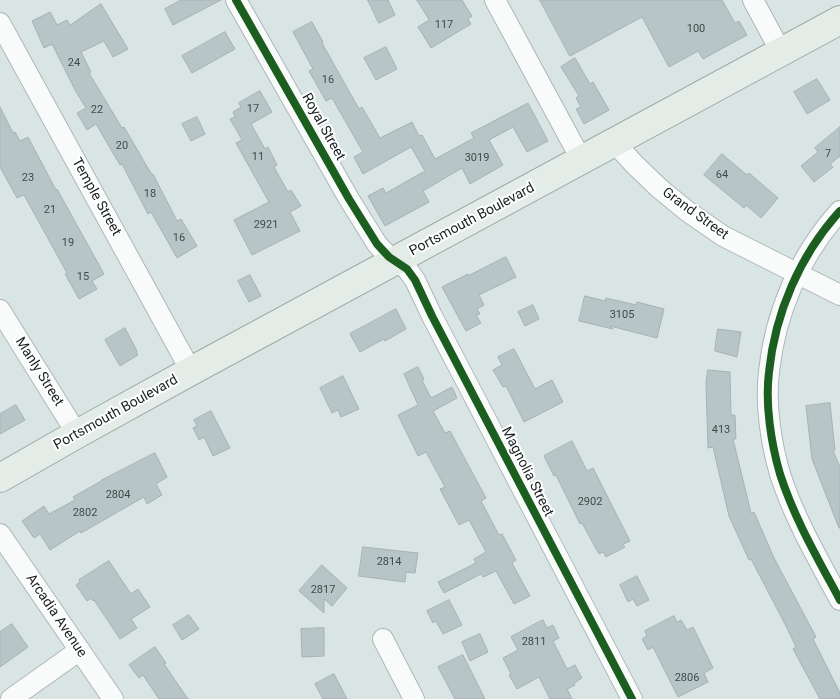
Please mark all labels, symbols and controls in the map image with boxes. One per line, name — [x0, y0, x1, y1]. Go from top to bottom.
house number: 117 — [435, 18, 453, 32]
house number: 100 — [687, 22, 705, 36]
house number: 24 — [68, 56, 80, 70]
house number: 16 — [322, 73, 334, 87]
street label: Royal Street — [298, 90, 348, 164]
house number: 17 — [247, 102, 259, 116]
house number: 22 — [91, 103, 103, 117]
house number: 20 — [116, 139, 128, 153]
house number: 7 — [825, 147, 831, 161]
house number: 11 — [252, 150, 264, 164]
house number: 3019 — [465, 151, 489, 165]
street label: Temple Street — [68, 155, 124, 239]
house number: 64 — [716, 168, 728, 182]
house number: 23 — [22, 171, 34, 185]
street label: Portsmouth Boulevard — [407, 180, 537, 260]
street label: Grand Street — [659, 184, 731, 244]
house number: 18 — [144, 187, 156, 201]
house number: 21 — [44, 203, 56, 217]
house number: 2921 — [254, 218, 278, 232]
house number: 16 — [173, 231, 185, 245]
house number: 19 — [62, 236, 74, 250]
house number: 15 — [77, 270, 89, 284]
house number: 3105 — [610, 308, 634, 322]
street label: Manly Street — [11, 334, 67, 410]
street label: Portsmouth Boulevard — [51, 372, 181, 454]
house number: 413 — [712, 423, 730, 437]
street label: Magnolia Street — [497, 424, 557, 520]
house number: 2804 — [106, 488, 130, 502]
house number: 2902 — [578, 495, 602, 509]
house number: 2802 — [73, 506, 97, 520]
house number: 2814 — [377, 555, 401, 569]
street label: Arcadia Avenue — [22, 571, 90, 661]
house number: 2817 — [311, 583, 335, 597]
house number: 2811 — [522, 635, 546, 649]
house number: 2806 — [675, 671, 699, 685]

